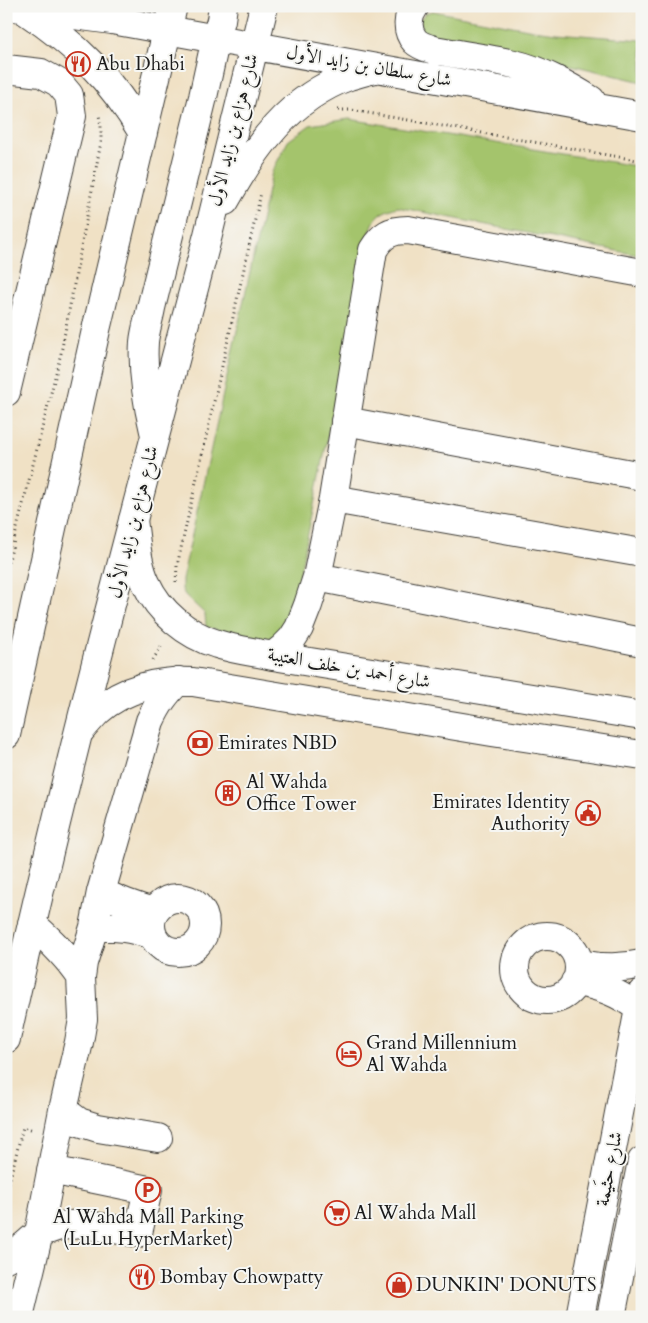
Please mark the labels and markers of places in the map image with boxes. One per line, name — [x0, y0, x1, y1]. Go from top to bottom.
restaurant icon: Abu Dhabi — [65, 51, 91, 77]
place label: Abu Dhabi — [96, 51, 185, 77]
bank icon: Emirates NBD — [187, 730, 213, 756]
place label: Emirates NBD — [218, 730, 337, 756]
place label: Al Wahda Office Tower — [246, 769, 356, 817]
building icon: Al Wahda Office Tower — [215, 780, 241, 806]
place label: Emirates Identity Authority — [432, 789, 570, 837]
public building icon: Emirates Identity Authority — [575, 800, 601, 826]
place label: Grand Millennium Al Wahda — [366, 1030, 518, 1078]
hotel icon: Grand Millennium Al Wahda — [336, 1041, 362, 1067]
parking icon: Al Wahda Mall Parking (LuLu HyperMarket) — [135, 1177, 161, 1203]
supermarket icon: Al Wahda Mall — [324, 1200, 350, 1226]
place label: Al Wahda Mall — [354, 1200, 476, 1226]
place label: Al Wahda Mall Parking (LuLu HyperMarket) — [53, 1204, 244, 1252]
restaurant icon: Bombay Chowpatty — [129, 1264, 155, 1290]
place label: Bombay Chowpatty — [160, 1264, 324, 1290]
shop icon: DUNKIN' DONUTS — [386, 1272, 412, 1298]
place label: DUNKIN' DONUTS — [416, 1272, 596, 1298]

